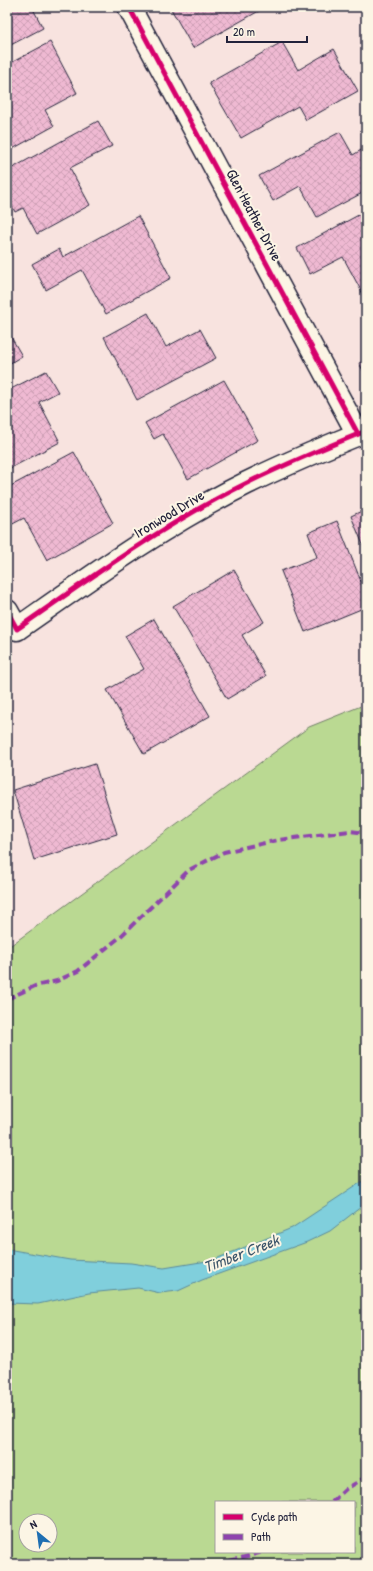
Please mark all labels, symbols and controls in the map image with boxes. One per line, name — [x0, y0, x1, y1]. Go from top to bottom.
scale bar — [227, 18, 307, 44]
text: 20 m — [233, 23, 255, 40]
street label: Glen Heather Drive — [221, 165, 287, 264]
street label: Ironwood Drive — [130, 484, 208, 543]
water label: Timber Creek — [200, 1228, 283, 1277]
legend — [215, 1501, 355, 1553]
text: Cycle path — [251, 1508, 297, 1525]
north arrow — [18, 1513, 58, 1553]
text: N — [27, 1517, 39, 1532]
text: Path — [251, 1528, 271, 1545]

